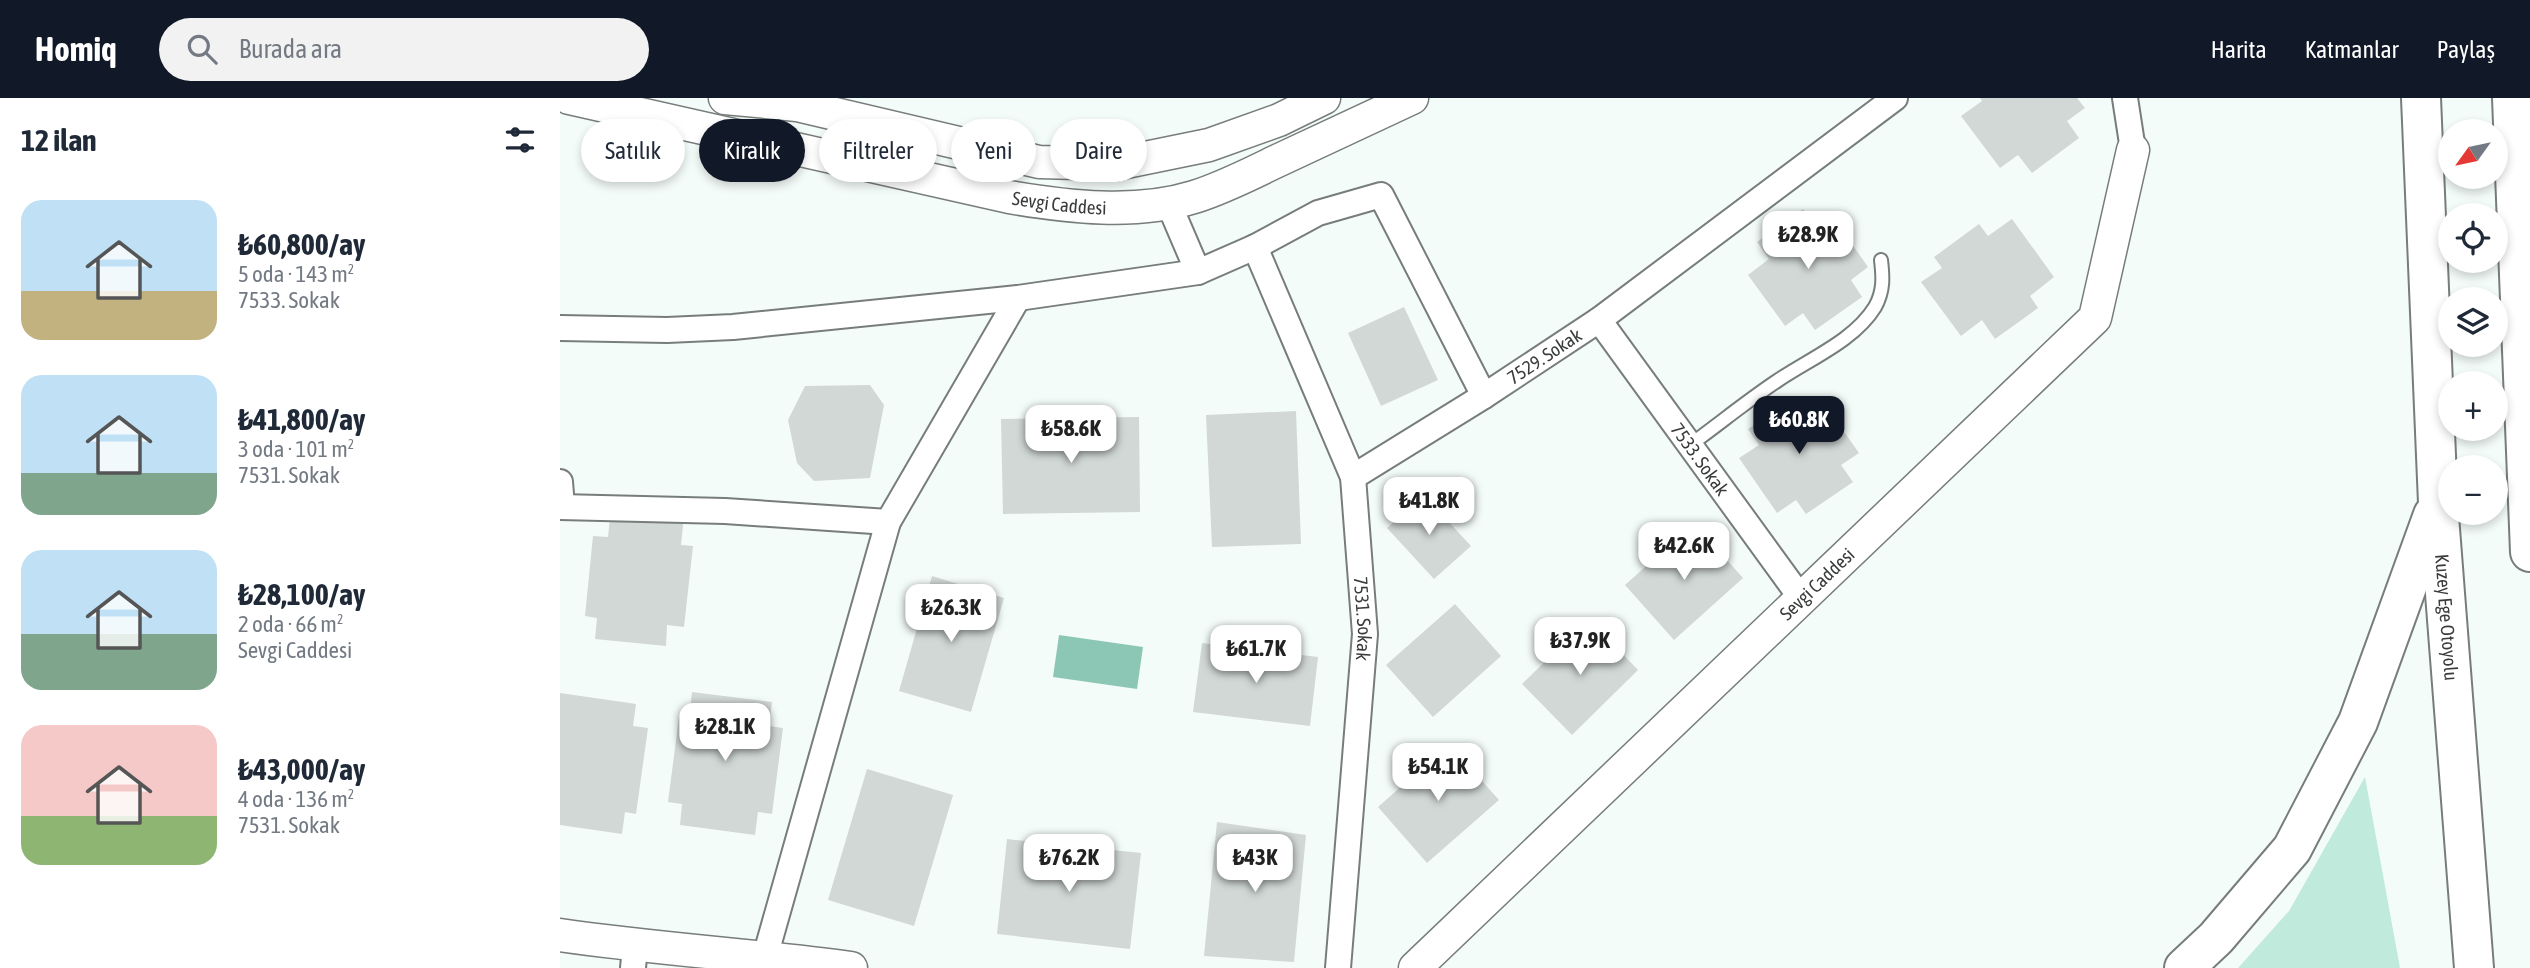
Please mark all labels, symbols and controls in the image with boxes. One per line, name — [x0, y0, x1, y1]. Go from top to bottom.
search box — [159, 18, 649, 81]
text: Homiq — [35, 30, 117, 68]
icon: search — [183, 30, 221, 68]
text: Burada ara — [239, 34, 342, 64]
text: Harita — [2211, 36, 2267, 63]
text: Katmanlar — [2305, 36, 2399, 63]
text: Paylaş — [2437, 36, 2495, 63]
chip: Satılık — [581, 119, 685, 182]
chip: Kiralık — [699, 119, 805, 182]
chip: Filtreler — [819, 119, 937, 182]
chip: Yeni — [951, 119, 1036, 182]
chip: Daire — [1050, 119, 1147, 182]
north arrow — [2438, 119, 2508, 189]
map controls — [2438, 119, 2508, 525]
icon: filters — [501, 121, 539, 159]
text: 12 ilan — [21, 123, 97, 157]
street label: Sevgi Caddesi — [1011, 187, 1107, 219]
button: locate — [2438, 203, 2508, 273]
pin: ₺28.9K — [1751, 212, 1865, 271]
text: ₺28.9K — [1778, 221, 1838, 247]
text: ₺60,800/ay — [238, 227, 365, 261]
icon: home — [77, 228, 161, 312]
text: 5 oda · 143 m² — [238, 261, 354, 287]
text: 7533. Sokak — [238, 287, 340, 313]
button: layers — [2438, 287, 2508, 357]
street label: 7529. Sokak — [1503, 323, 1586, 389]
button: + — [2438, 371, 2508, 441]
pin: ₺60.8K — [1742, 396, 1856, 456]
text: ₺41,800/ay — [238, 402, 365, 436]
icon: home — [77, 403, 161, 487]
pin: ₺58.6K — [1014, 406, 1128, 465]
text: ₺60.8K — [1769, 406, 1829, 432]
text: ₺58.6K — [1041, 415, 1101, 441]
street label: 7533. Sokak — [1666, 419, 1734, 500]
text: 3 oda · 101 m² — [238, 436, 354, 462]
button: − — [2438, 455, 2508, 525]
text: 7531. Sokak — [238, 462, 340, 488]
pin: ₺41.8K — [1372, 478, 1486, 537]
text: ₺41.8K — [1399, 487, 1459, 513]
pin: ₺42.6K — [1627, 522, 1741, 582]
text: ₺42.6K — [1654, 532, 1714, 558]
street label: Sevgi Caddesi — [1775, 543, 1859, 624]
street label: Kuzey Ege Otoyolu — [2431, 553, 2463, 681]
street label: 7531. Sokak — [1350, 576, 1376, 662]
text: ₺28,100/ay — [238, 577, 365, 611]
icon: home — [77, 578, 161, 662]
pin: ₺26.3K — [894, 584, 1008, 644]
text: ₺26.3K — [921, 594, 981, 620]
text: 2 oda · 66 m² — [238, 611, 343, 637]
pin: ₺37.9K — [1523, 618, 1637, 677]
pin: ₺61.7K — [1199, 626, 1313, 685]
text: ₺37.9K — [1550, 627, 1610, 653]
text: ₺61.7K — [1226, 635, 1286, 661]
text: Sevgi Caddesi — [238, 637, 352, 663]
pin: ₺28.1K — [668, 704, 782, 763]
text: ₺28.1K — [695, 713, 755, 739]
pin: ₺54.1K — [1381, 744, 1495, 803]
text: ₺43,000/ay — [238, 752, 365, 786]
icon: home — [77, 753, 161, 837]
text: ₺54.1K — [1408, 753, 1468, 779]
text: 4 oda · 136 m² — [238, 786, 354, 812]
text: 7531. Sokak — [238, 812, 340, 838]
pin: ₺76.2K — [1012, 834, 1126, 894]
pin: ₺43K — [1214, 834, 1296, 894]
text: ₺76.2K — [1039, 844, 1099, 870]
text: ₺43K — [1233, 844, 1277, 870]

